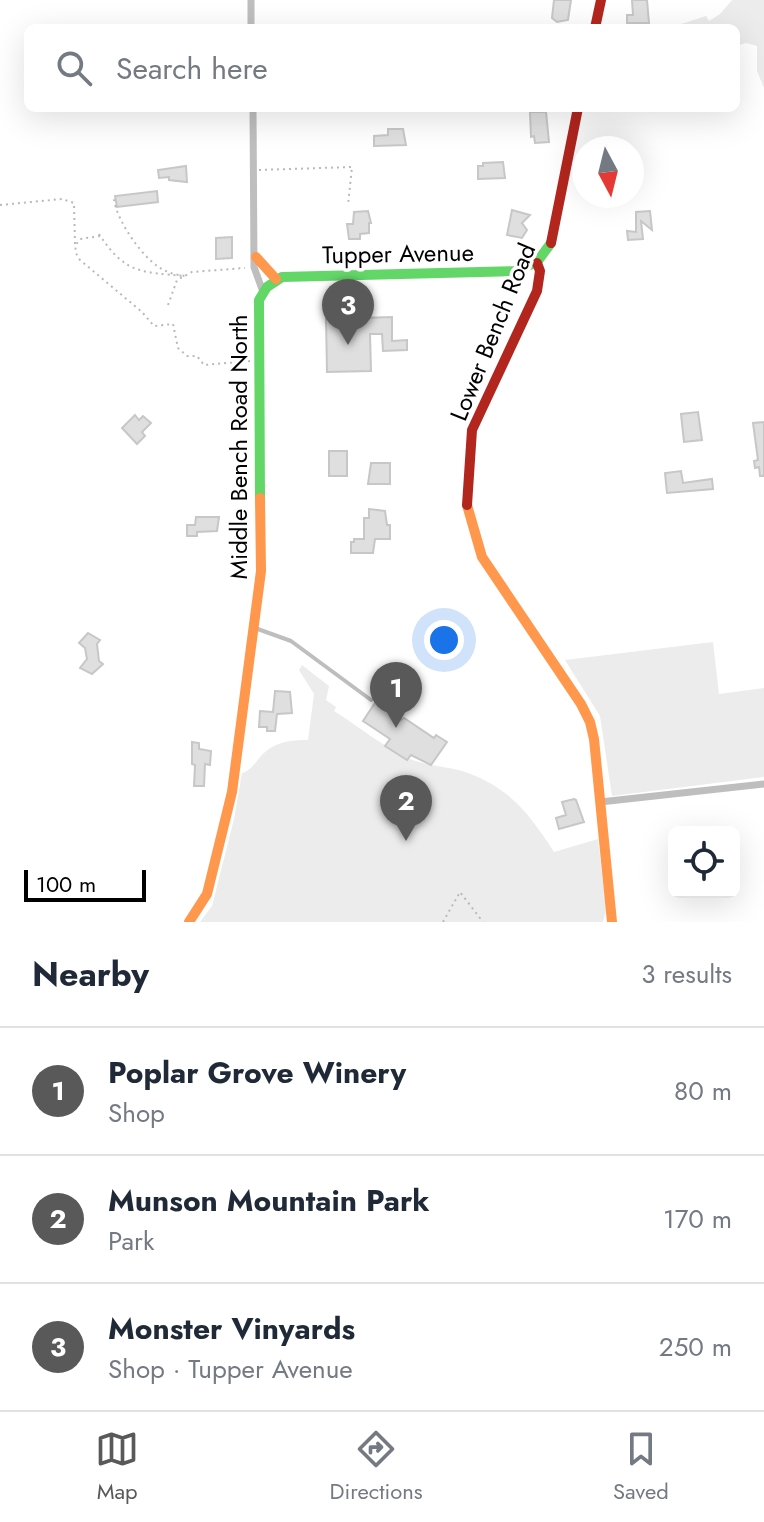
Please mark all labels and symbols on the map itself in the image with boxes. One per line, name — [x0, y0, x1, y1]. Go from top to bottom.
north arrow — [572, 136, 644, 208]
street label: Tupper Avenue — [322, 235, 474, 272]
street label: Lower Bench Road — [441, 238, 544, 426]
pin: 3 — [322, 279, 374, 345]
street label: Middle Bench Road North — [221, 314, 256, 580]
your location — [424, 620, 464, 660]
pin: 1 — [370, 662, 422, 728]
pin: 2 — [380, 775, 432, 841]
scale bar — [24, 866, 146, 902]

